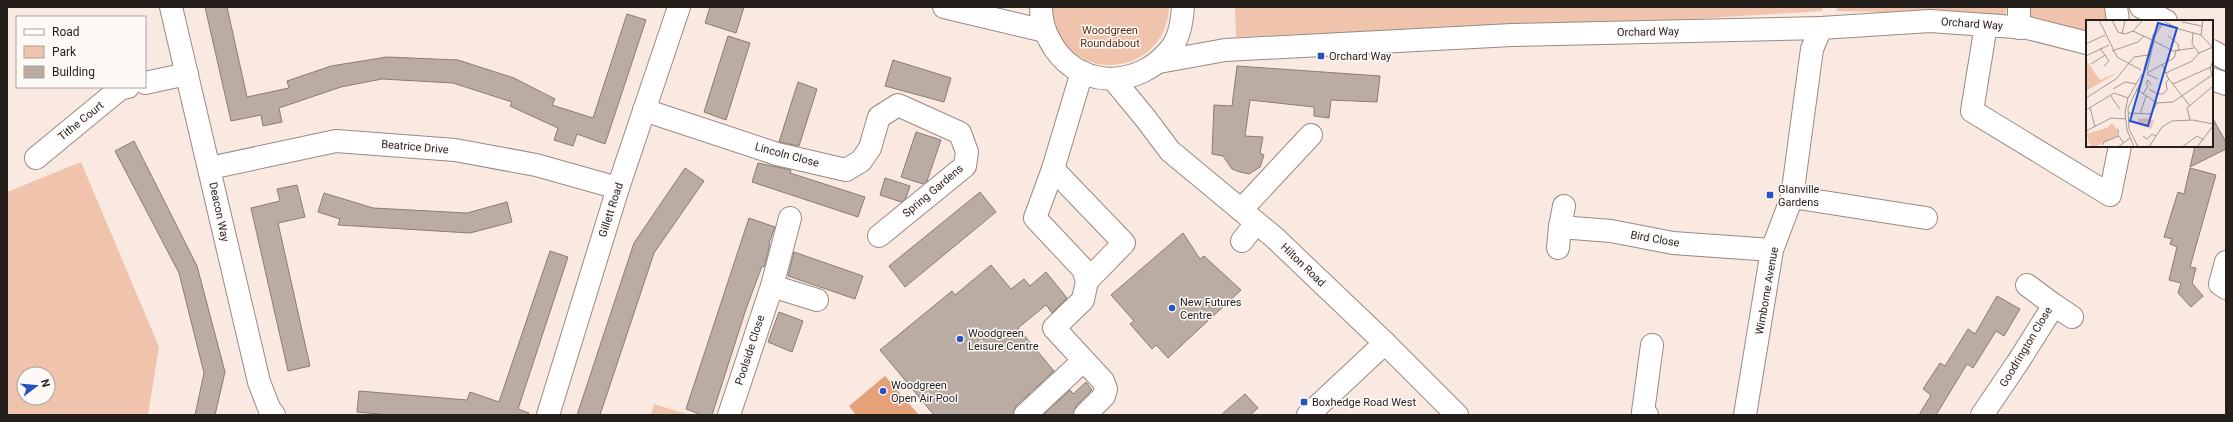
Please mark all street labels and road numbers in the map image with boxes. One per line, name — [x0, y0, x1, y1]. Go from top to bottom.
street label: Orchard Way — [1940, 15, 2004, 33]
street label: Orchard Way — [1617, 25, 1680, 39]
street label: Tithe Court — [56, 99, 107, 143]
street label: Beatrice Drive — [381, 138, 449, 156]
street label: Lincoln Close — [754, 140, 821, 170]
street label: Spring Gardens — [900, 162, 966, 220]
street label: Deacon Way — [206, 181, 232, 244]
street label: Gillett Road — [596, 181, 626, 239]
street label: Bird Close — [1629, 228, 1681, 250]
street label: Hilton Road — [1278, 241, 1328, 289]
street label: Wimborne Avenue — [1753, 246, 1781, 336]
street label: Goodrington Close — [1997, 304, 2055, 389]
street label: Poolside Close — [733, 313, 767, 387]

